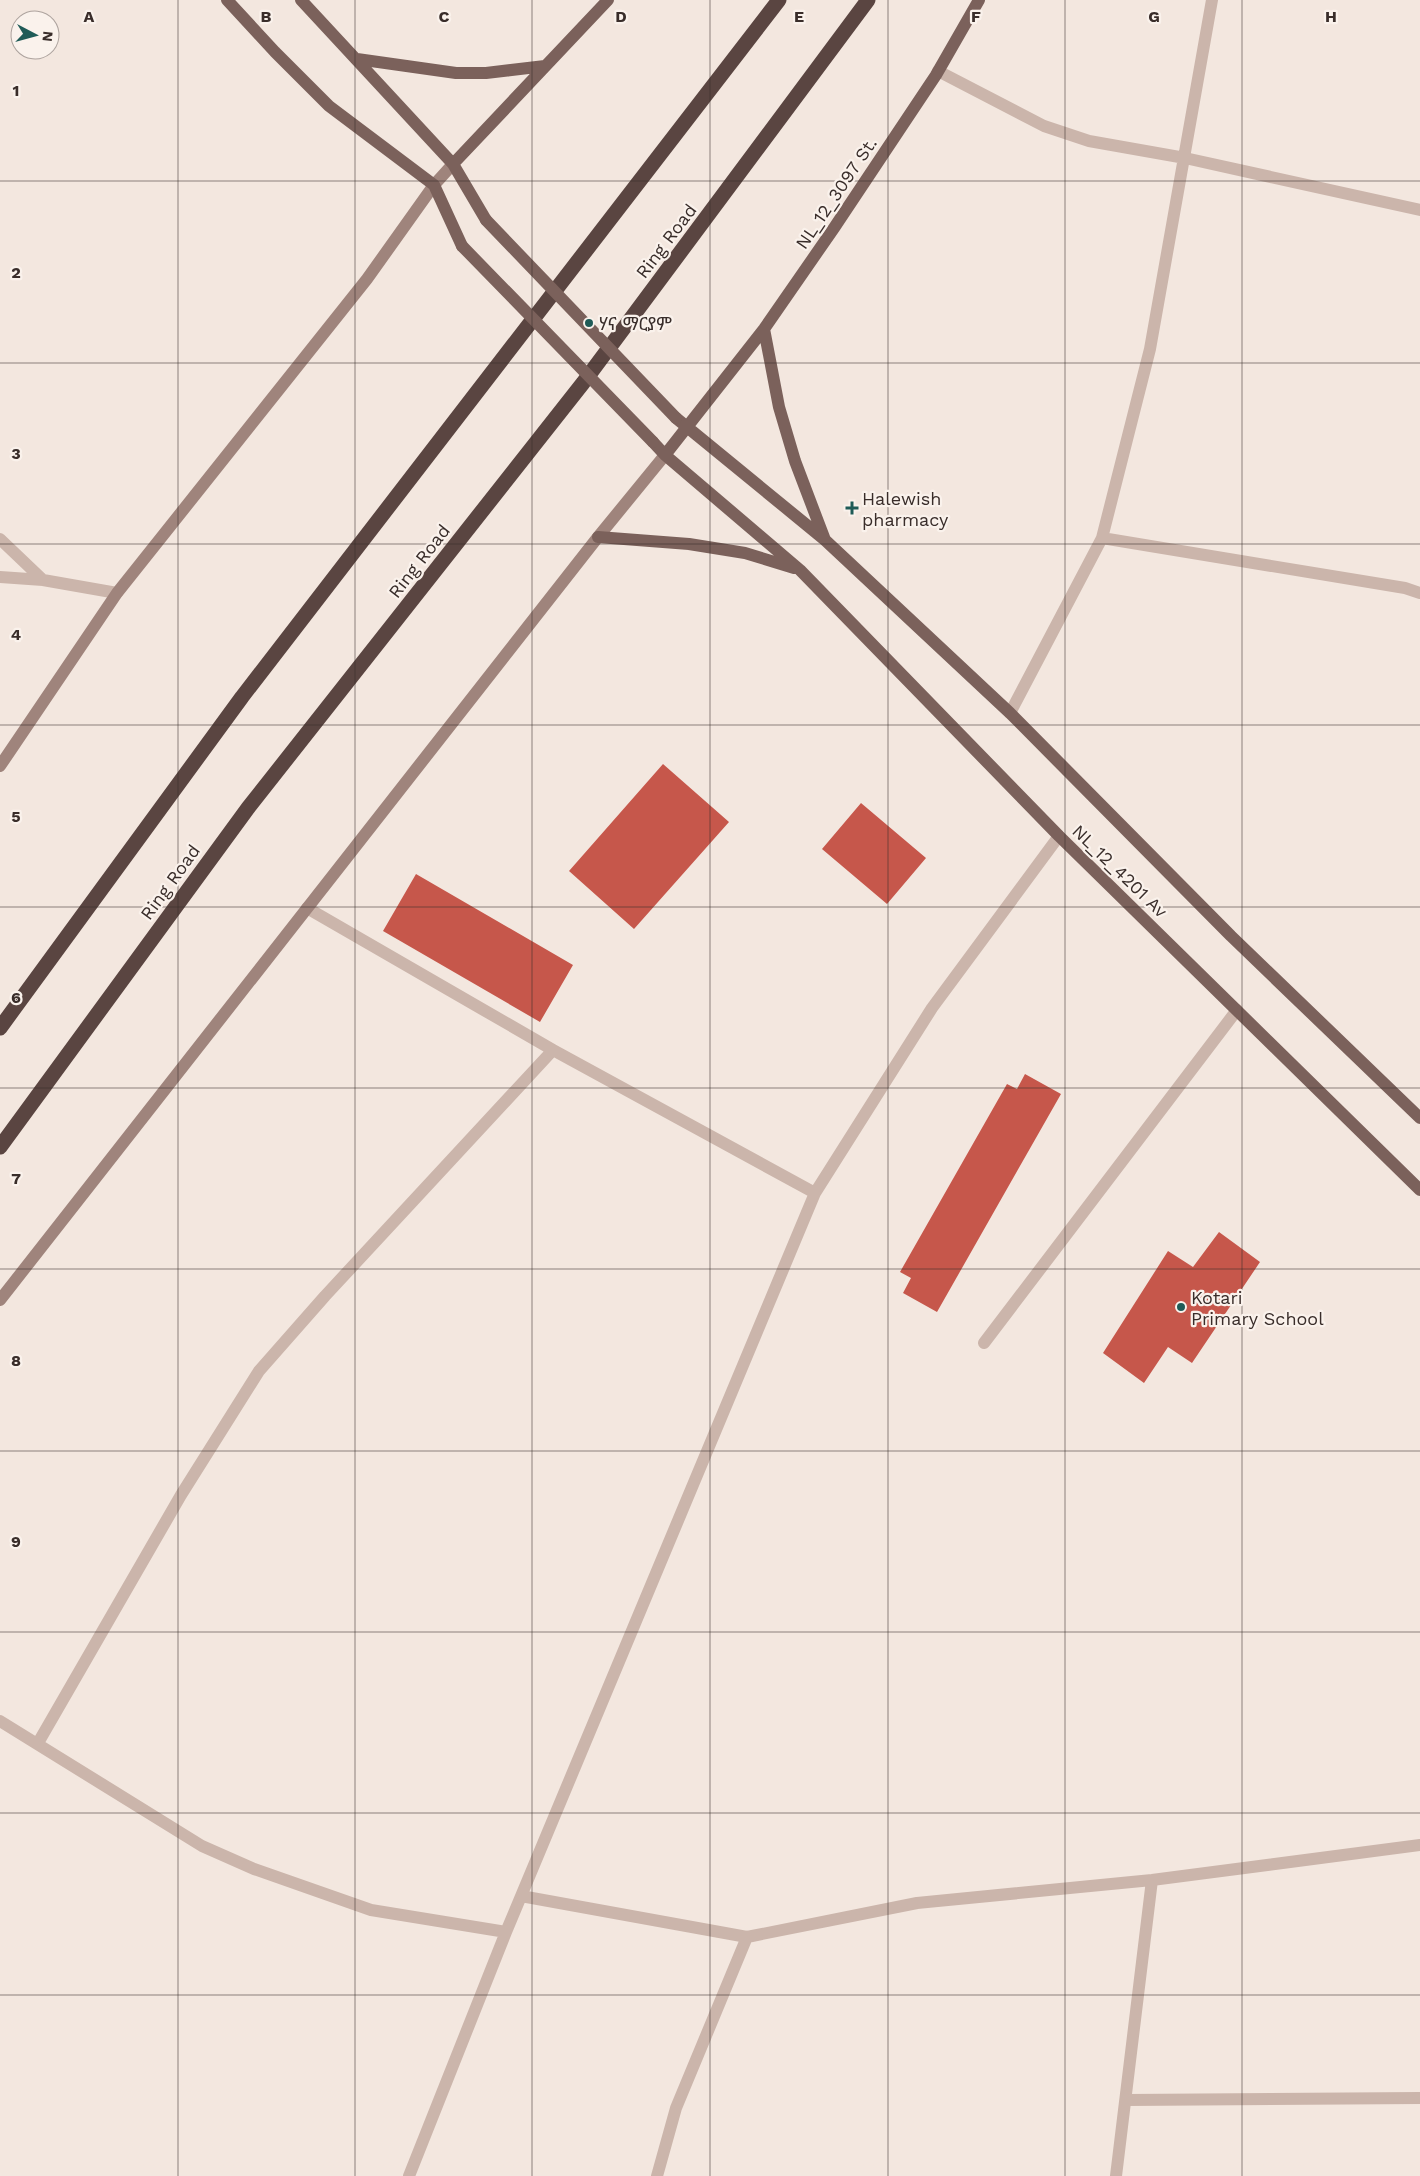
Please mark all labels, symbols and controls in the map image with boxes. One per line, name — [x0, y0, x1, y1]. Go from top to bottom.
text: A — [84, 7, 95, 26]
text: B — [261, 7, 272, 26]
text: C — [439, 7, 450, 26]
text: D — [615, 7, 627, 26]
text: E — [794, 7, 804, 26]
text: F — [971, 7, 981, 26]
text: G — [1148, 7, 1160, 26]
text: H — [1325, 7, 1337, 26]
north arrow — [10, 10, 60, 60]
text: N — [39, 30, 56, 42]
text: 1 — [13, 81, 19, 100]
street label: NL_12_3097 St. — [791, 133, 881, 253]
street label: Ring Road — [631, 200, 701, 282]
text: 2 — [11, 263, 21, 282]
place label: ሃና ማርያም — [599, 313, 672, 334]
marker: ሃና ማርያም — [583, 317, 595, 329]
text: 3 — [11, 444, 21, 463]
place label: Halewish pharmacy — [862, 488, 949, 530]
marker: Halewish pharmacy — [846, 502, 858, 514]
street label: Ring Road — [384, 520, 454, 602]
text: 4 — [11, 625, 21, 644]
text: 5 — [11, 807, 21, 826]
street label: NL_12_4201 Av — [1068, 820, 1172, 922]
street label: Ring Road — [136, 840, 204, 924]
text: 6 — [11, 988, 21, 1007]
text: 7 — [11, 1169, 21, 1188]
place label: Kotari Primary School — [1191, 1287, 1324, 1329]
marker: Kotari Primary School — [1175, 1301, 1187, 1313]
text: 8 — [11, 1351, 21, 1370]
text: 9 — [11, 1532, 21, 1551]

